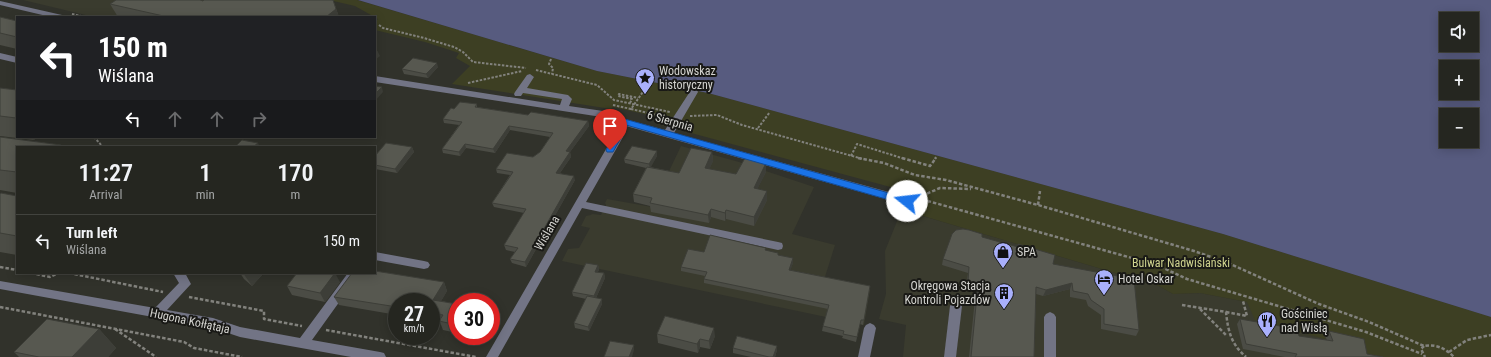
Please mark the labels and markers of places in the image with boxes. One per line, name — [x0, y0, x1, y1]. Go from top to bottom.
place label: Wodowskaz historyczny — [659, 64, 716, 92]
place icon: Wodowskaz historyczny — [634, 67, 656, 95]
pin — [593, 109, 627, 150]
shop icon: SPA — [992, 241, 1014, 269]
place label: SPA — [1017, 245, 1036, 259]
hotel icon: Hotel Oskar — [1093, 268, 1115, 296]
place label: Hotel Oskar — [1118, 272, 1174, 286]
place label: Okręgowa Stacja Kontroli Pojazdów — [904, 279, 990, 307]
building icon: Okręgowa Stacja Kontroli Pojazdów — [993, 282, 1015, 310]
place label: Gościniec nad Wisłą — [1281, 307, 1328, 335]
restaurant icon: Gościniec nad Wisłą — [1256, 310, 1278, 338]

